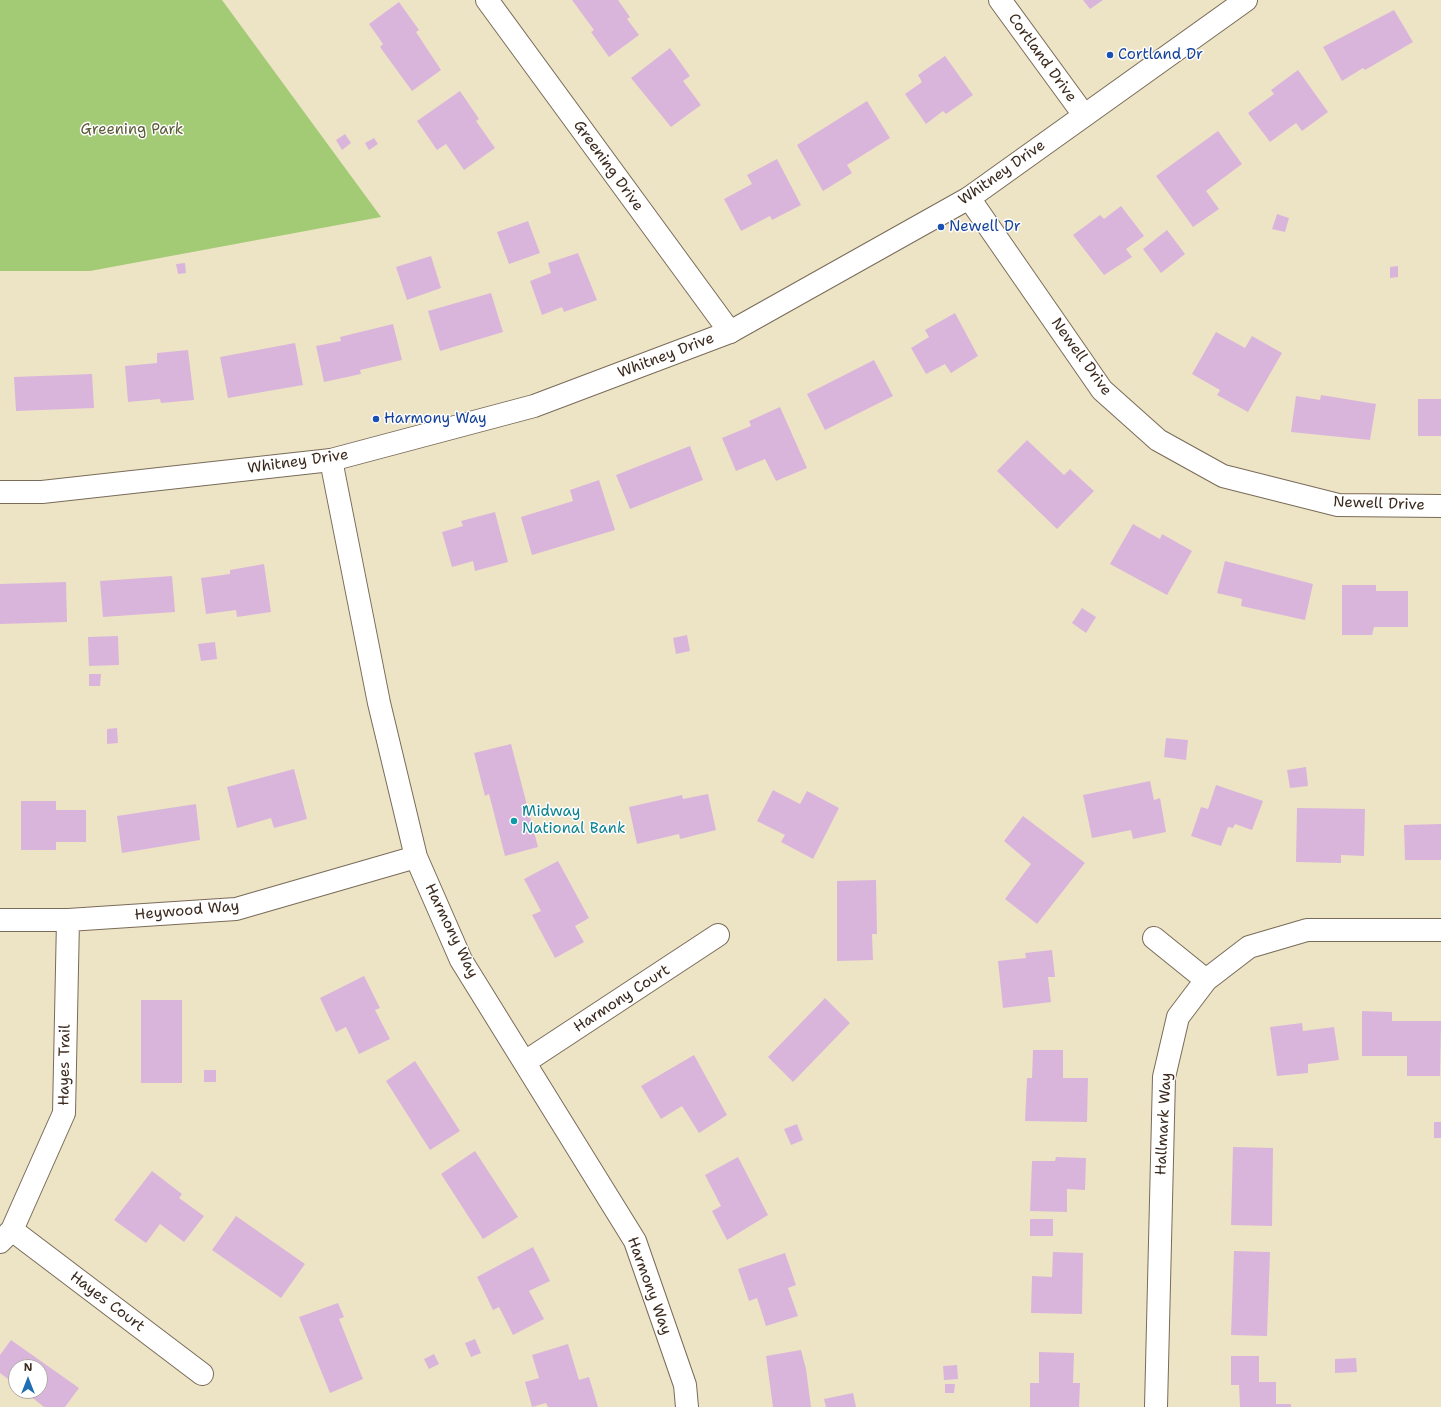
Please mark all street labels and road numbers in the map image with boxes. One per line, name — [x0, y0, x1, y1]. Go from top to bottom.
street label: Cortland Drive — [1004, 10, 1080, 106]
street label: Greening Drive — [569, 117, 647, 215]
street label: Whitney Drive — [955, 136, 1049, 210]
street label: Newell Drive — [1047, 315, 1115, 399]
street label: Whitney Drive — [615, 329, 717, 383]
street label: Whitney Drive — [246, 446, 350, 478]
street label: Newell Drive — [1333, 493, 1425, 515]
street label: Harmony Way — [420, 881, 482, 981]
street label: Heywood Way — [134, 897, 240, 925]
street label: Harmony Court — [571, 961, 673, 1037]
street label: Hayes Trail — [55, 1024, 75, 1106]
street label: Hallmark Way — [1152, 1072, 1176, 1176]
street label: Harmony Way — [623, 1235, 675, 1337]
street label: Hayes Court — [66, 1268, 148, 1336]

